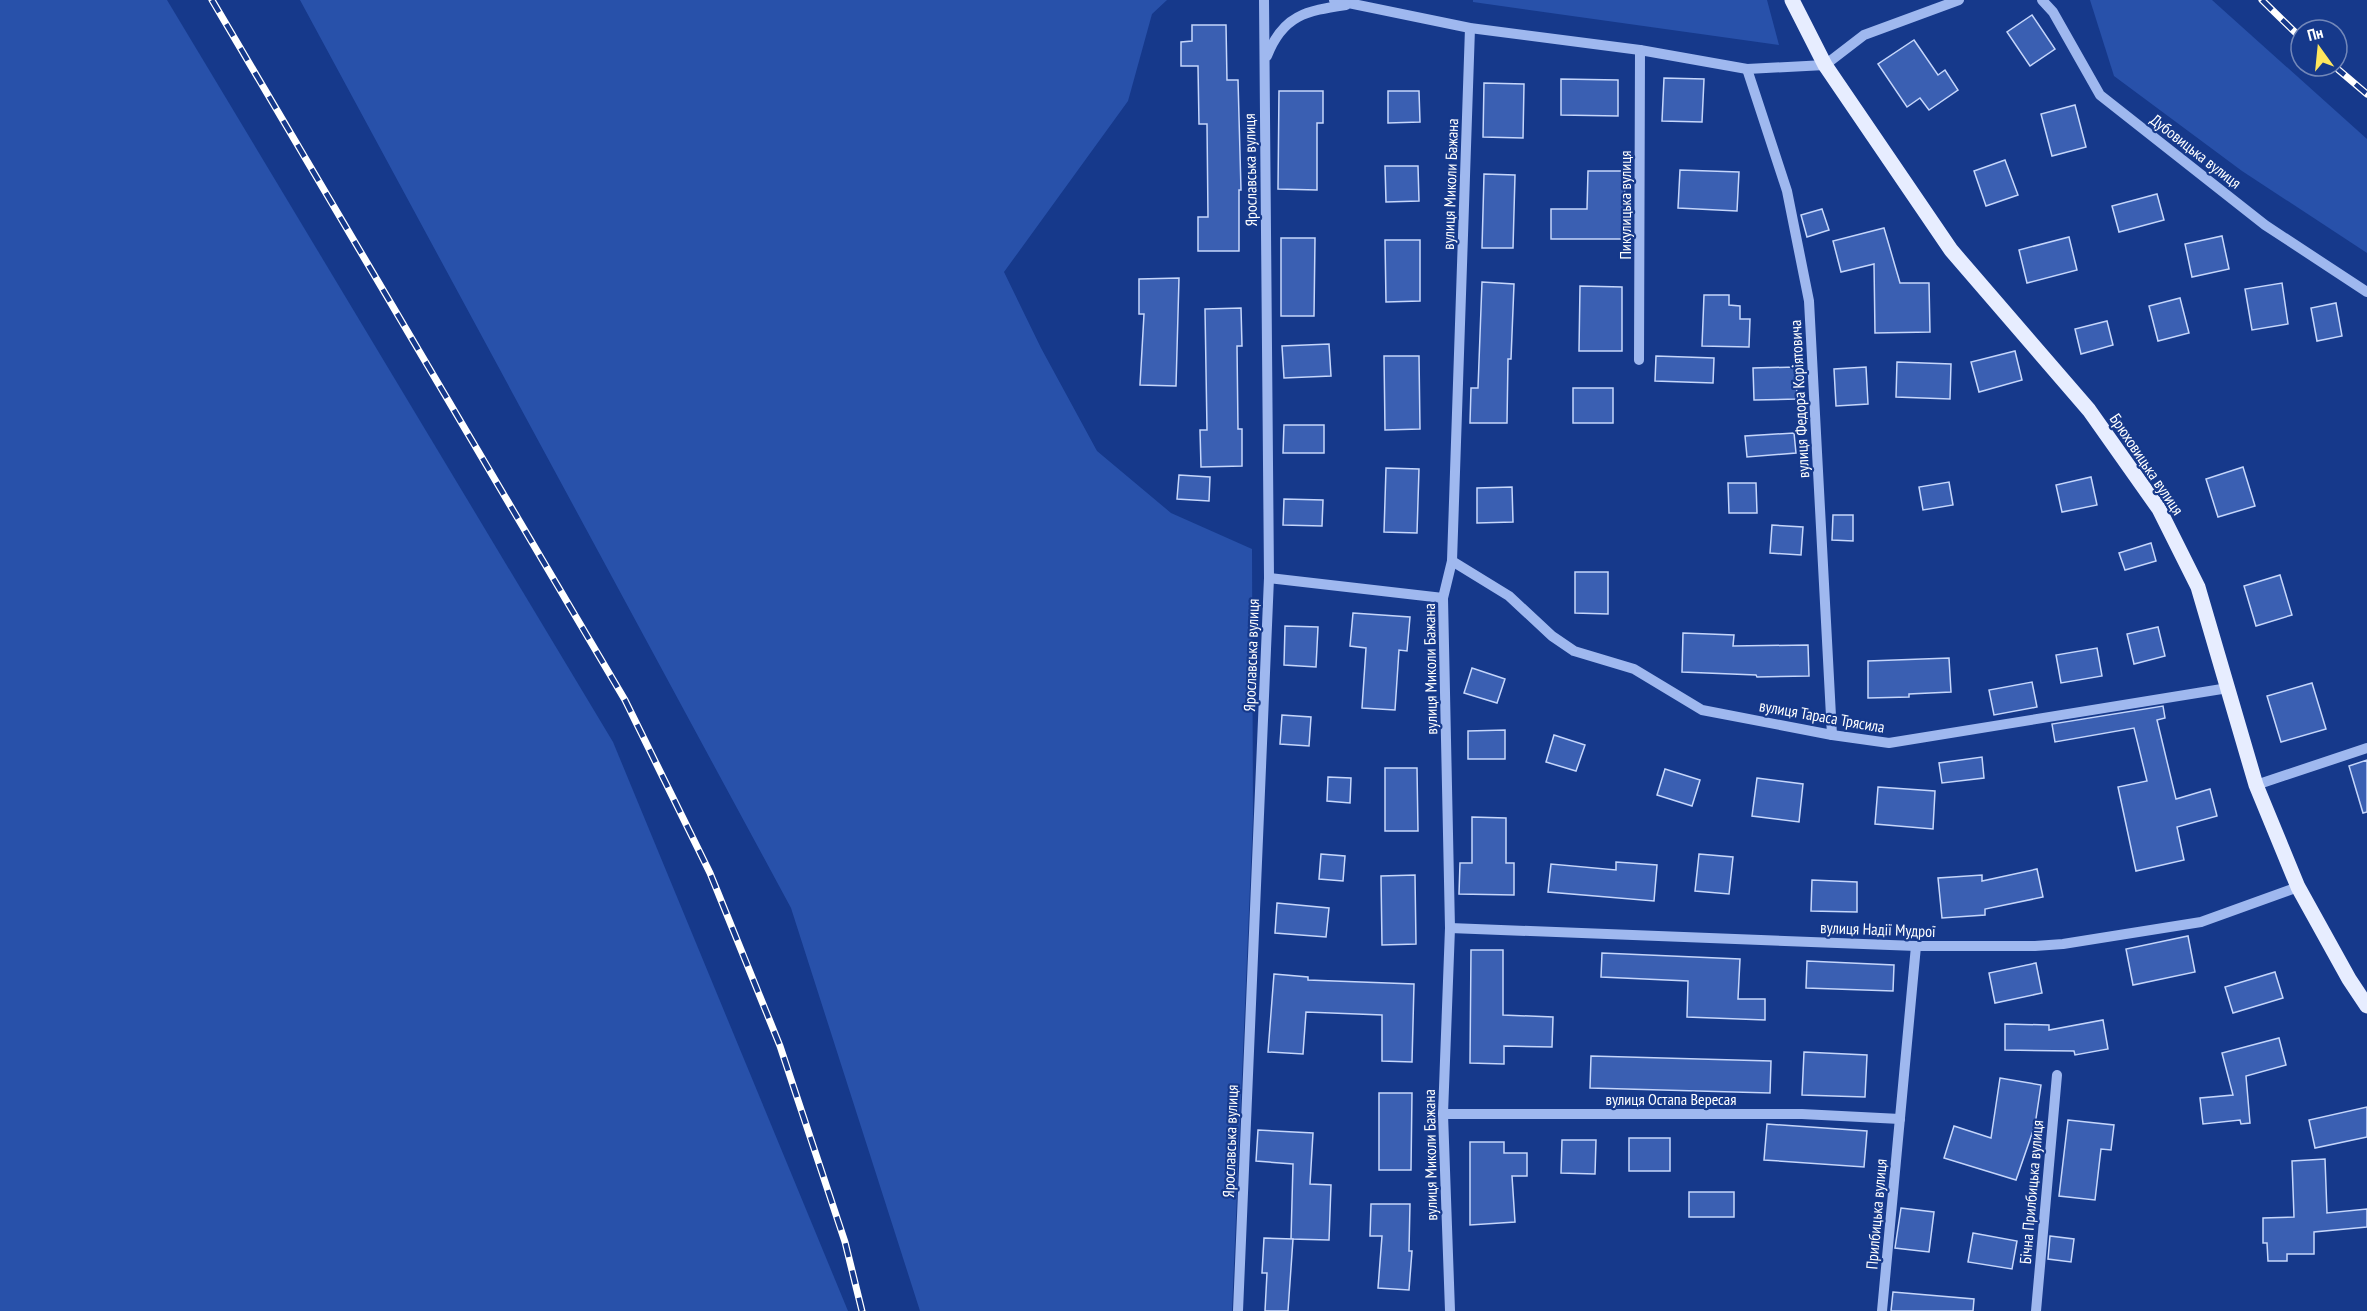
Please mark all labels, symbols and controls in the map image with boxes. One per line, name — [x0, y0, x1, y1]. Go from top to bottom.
north arrow — [2289, 18, 2349, 78]
text: Пн — [2305, 22, 2325, 45]
street label: Дубовицька вулиця — [2147, 109, 2245, 193]
street label: Ярославська вулиця — [1239, 113, 1261, 227]
street label: вулиця Миколи Бажана — [1438, 118, 1462, 250]
street label: Пикулицька вулиця — [1615, 150, 1635, 260]
street label: вулиця Федора Коріятовича — [1785, 319, 1813, 479]
street label: Брюховицька вулиця — [2106, 410, 2188, 518]
street label: Ярославська вулиця — [1239, 598, 1263, 712]
street label: вулиця Миколи Бажана — [1419, 603, 1441, 735]
street label: вулиця Тараса Трясила — [1758, 695, 1886, 737]
street label: вулиця Надії Мудрої — [1820, 917, 1936, 941]
street label: Ярославська вулиця — [1218, 1084, 1242, 1198]
street label: вулиця Миколи Бажана — [1419, 1089, 1441, 1221]
street label: вулиця Остапа Вересая — [1606, 1089, 1736, 1109]
street label: Бічна Прилбицька вулиця — [2015, 1119, 2047, 1265]
street label: Прилбицька вулиця — [1861, 1158, 1891, 1270]

